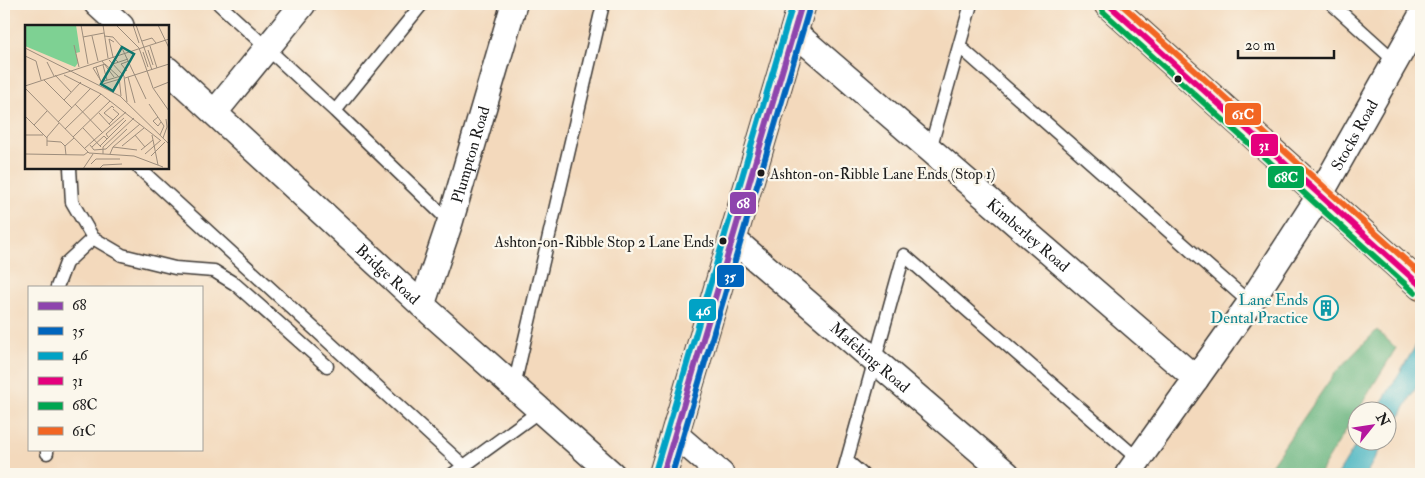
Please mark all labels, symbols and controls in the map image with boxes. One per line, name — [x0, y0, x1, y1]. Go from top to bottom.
inset map — [25, 25, 169, 169]
scale bar — [1238, 28, 1334, 60]
text: 20 m — [1245, 36, 1275, 55]
unlabelled marker — [1173, 74, 1183, 84]
street label: Stocks Road — [1327, 96, 1383, 174]
line badge: 61C — [1224, 102, 1262, 126]
street label: Plumpton Road — [447, 104, 495, 206]
text: 61C — [1232, 106, 1254, 123]
line badge: 31 — [1250, 133, 1279, 157]
text: 31 — [1259, 137, 1269, 154]
place label: Ashton-on-Ribble Lane Ends (Stop 1) — [769, 165, 995, 185]
line badge: 68C — [1267, 165, 1305, 189]
marker: Ashton-on-Ribble Lane Ends (Stop 1) — [756, 168, 766, 178]
text: 68C — [1274, 169, 1298, 186]
line badge: 68 — [729, 191, 757, 215]
street label: Kimberley Road — [983, 194, 1074, 277]
text: 68 — [736, 195, 750, 212]
place label: Ashton-on-Ribble Stop 2 Lane Ends — [494, 233, 714, 253]
marker: Ashton-on-Ribble Stop 2 Lane Ends — [718, 236, 728, 246]
street label: Bridge Road — [351, 240, 424, 309]
line badge: 35 — [716, 264, 745, 288]
text: 35 — [724, 268, 737, 285]
legend — [28, 286, 202, 450]
place label: Lane Ends Dental Practice — [1210, 290, 1308, 328]
building icon: Lane Ends Dental Practice — [1313, 295, 1339, 321]
text: 68 — [72, 296, 87, 315]
line badge: 46 — [688, 298, 717, 322]
text: 46 — [695, 302, 711, 319]
street label: Mafeking Road — [826, 318, 914, 397]
text: 35 — [72, 322, 85, 341]
text: 46 — [72, 346, 89, 365]
text: 31 — [72, 372, 83, 391]
text: 68C — [72, 396, 98, 415]
north arrow — [1348, 400, 1398, 450]
text: N — [1372, 409, 1394, 430]
text: 61C — [72, 422, 96, 441]

